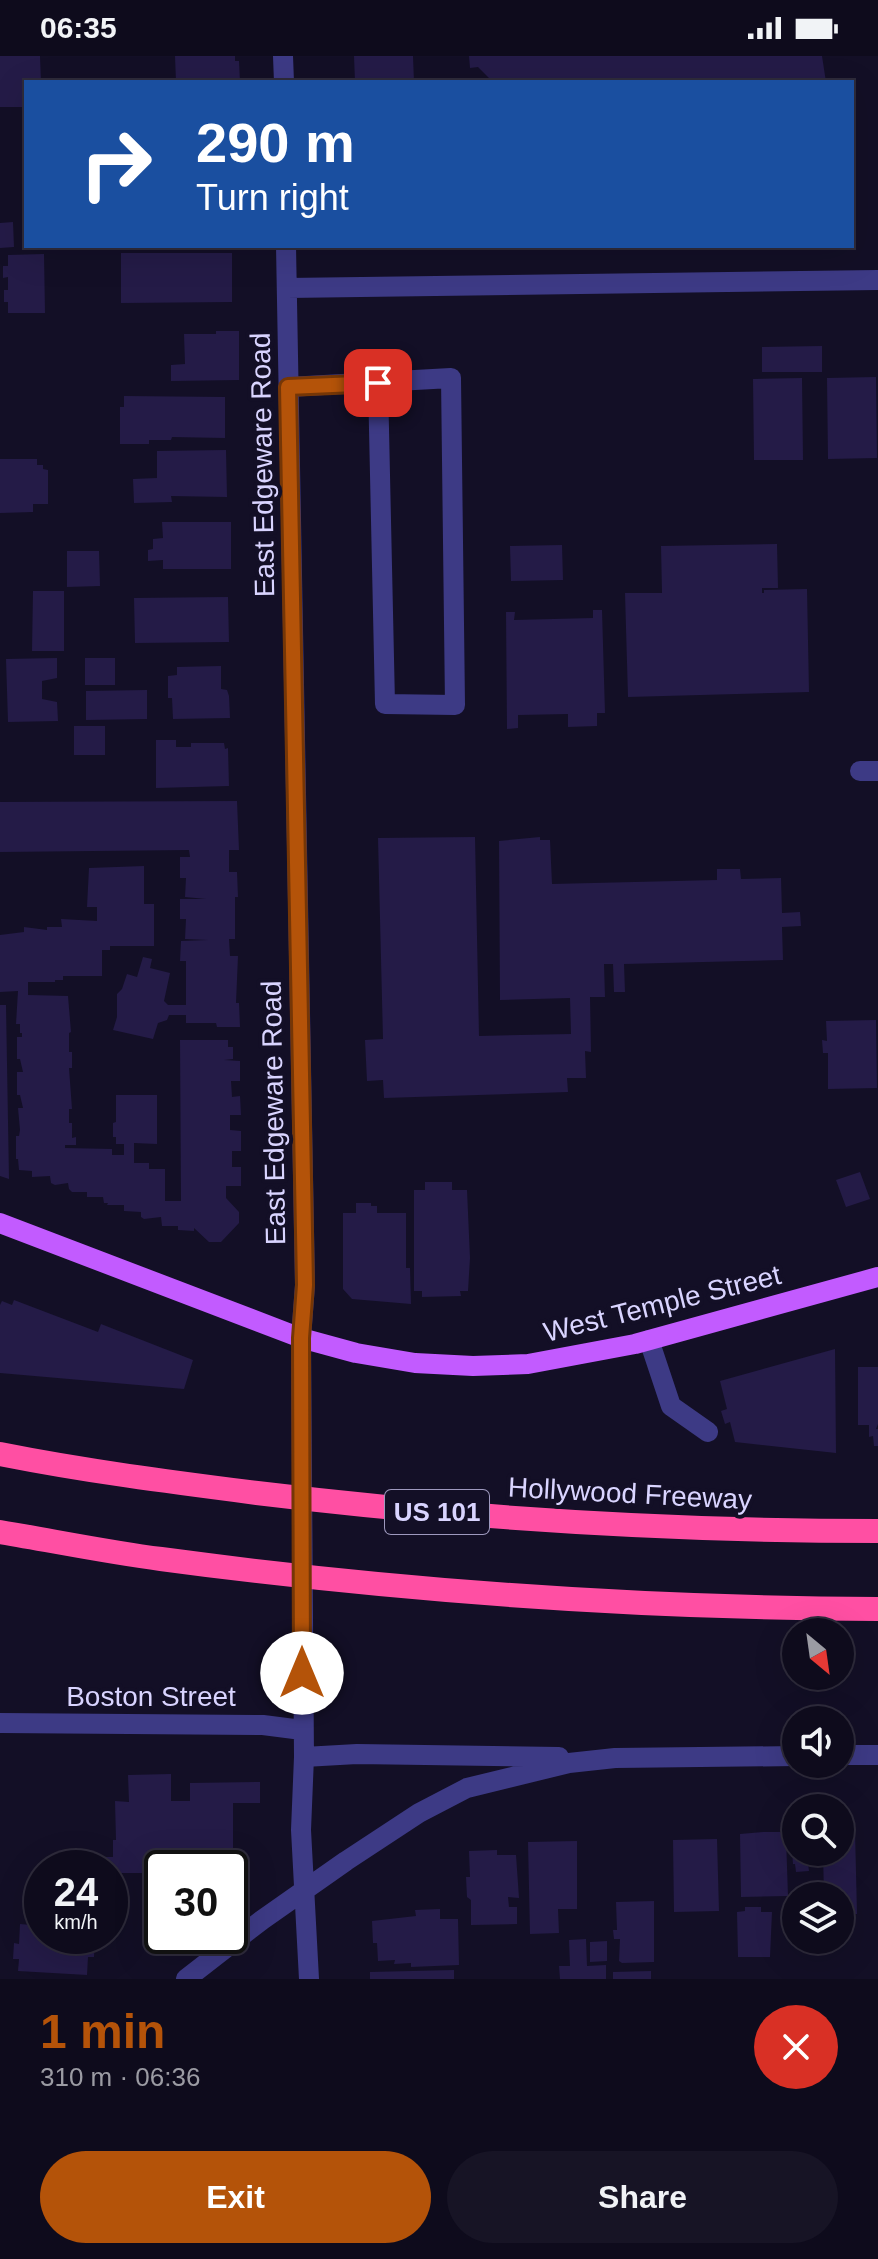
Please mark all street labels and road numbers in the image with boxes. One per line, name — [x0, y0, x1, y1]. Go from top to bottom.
street label: East Edgeware Road — [245, 332, 280, 598]
street label: East Edgeware Road — [256, 980, 291, 1246]
street label: West Temple Street — [540, 1259, 784, 1348]
street label: Hollywood Freeway — [507, 1472, 753, 1515]
road number: US 101 — [385, 1490, 489, 1534]
street label: Boston Street — [66, 1681, 236, 1712]

